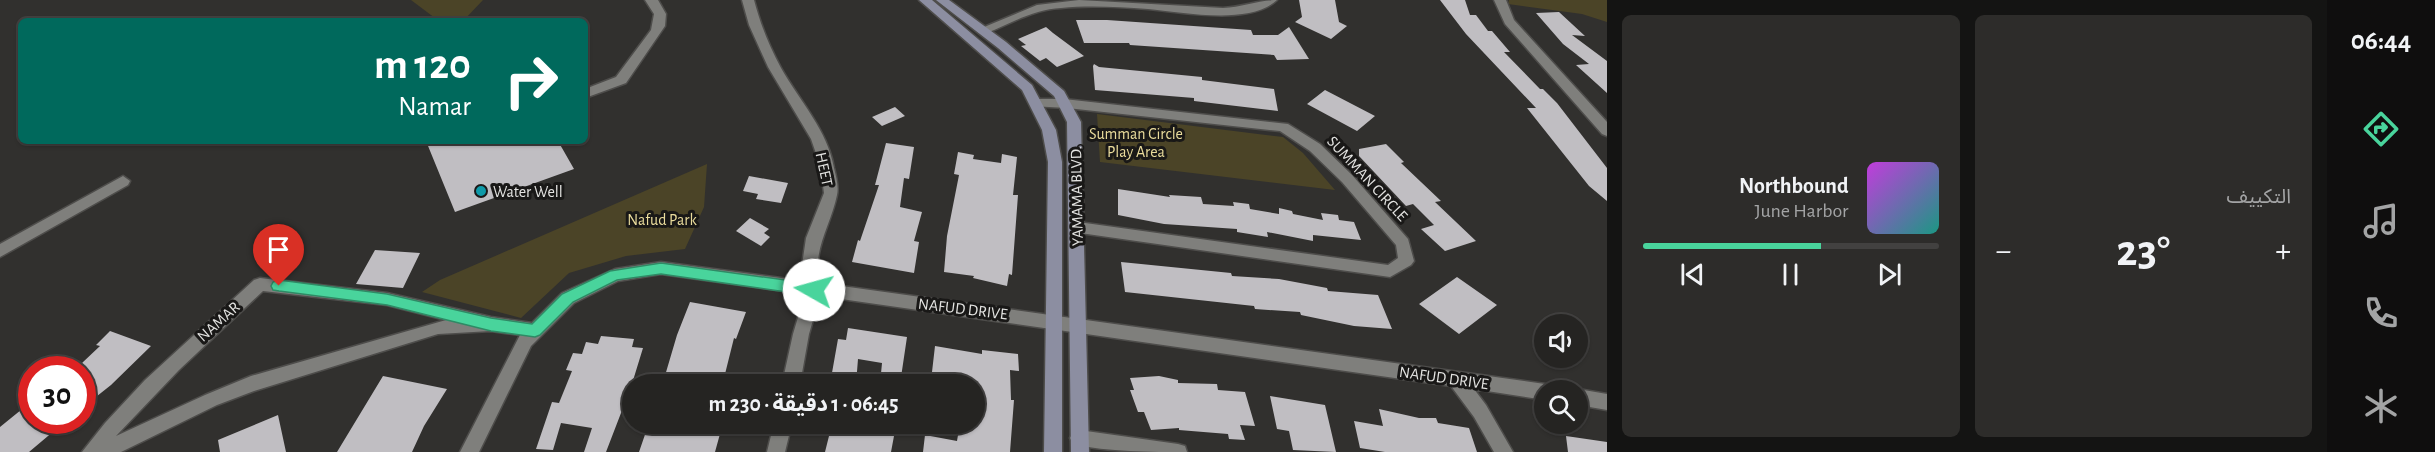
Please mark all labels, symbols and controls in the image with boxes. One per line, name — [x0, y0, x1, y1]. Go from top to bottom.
text: 06:44 — [2351, 27, 2411, 54]
icon: right — [492, 42, 570, 120]
text: 120 m — [374, 44, 471, 86]
text: Namar — [398, 93, 471, 120]
icon: directions — [2360, 108, 2402, 150]
park label: Summan Circle Play Area — [1089, 126, 1183, 161]
street label: SUMMAN CIRCLE — [1324, 133, 1411, 224]
street label: YAMAMA BLVD. — [1068, 146, 1086, 246]
street label: HEET — [813, 151, 835, 188]
text: Northbound — [1739, 175, 1849, 197]
marker: Water Well — [474, 184, 488, 198]
place label: Water Well — [493, 184, 563, 200]
text: التكييف — [2227, 187, 2291, 207]
icon: music — [2360, 200, 2402, 242]
text: June Harbor — [1755, 201, 1849, 221]
park label: Nafud Park — [627, 212, 697, 228]
pin — [253, 224, 304, 286]
text: 23° — [2116, 229, 2170, 274]
icon: arrive — [262, 233, 295, 266]
text: − — [1996, 235, 2011, 268]
text: + — [2275, 235, 2291, 268]
position arrow — [782, 258, 846, 322]
icon: previous — [1676, 258, 1709, 291]
icon: pause — [1774, 258, 1807, 291]
icon: next — [1873, 258, 1906, 291]
icon: phone — [2360, 292, 2402, 334]
street label: NAFUD DRIVE — [917, 296, 1009, 322]
street label: NAMAR — [194, 299, 243, 345]
map controls — [1534, 314, 1588, 434]
button: sound — [1534, 314, 1588, 368]
speed limit sign: 30 — [18, 356, 96, 434]
street label: NAFUD DRIVE — [1398, 364, 1490, 392]
button: search — [1534, 380, 1588, 434]
icon: climate — [2360, 385, 2402, 427]
text: 06:45 · 1 دقيقة · 230 m — [708, 393, 899, 415]

